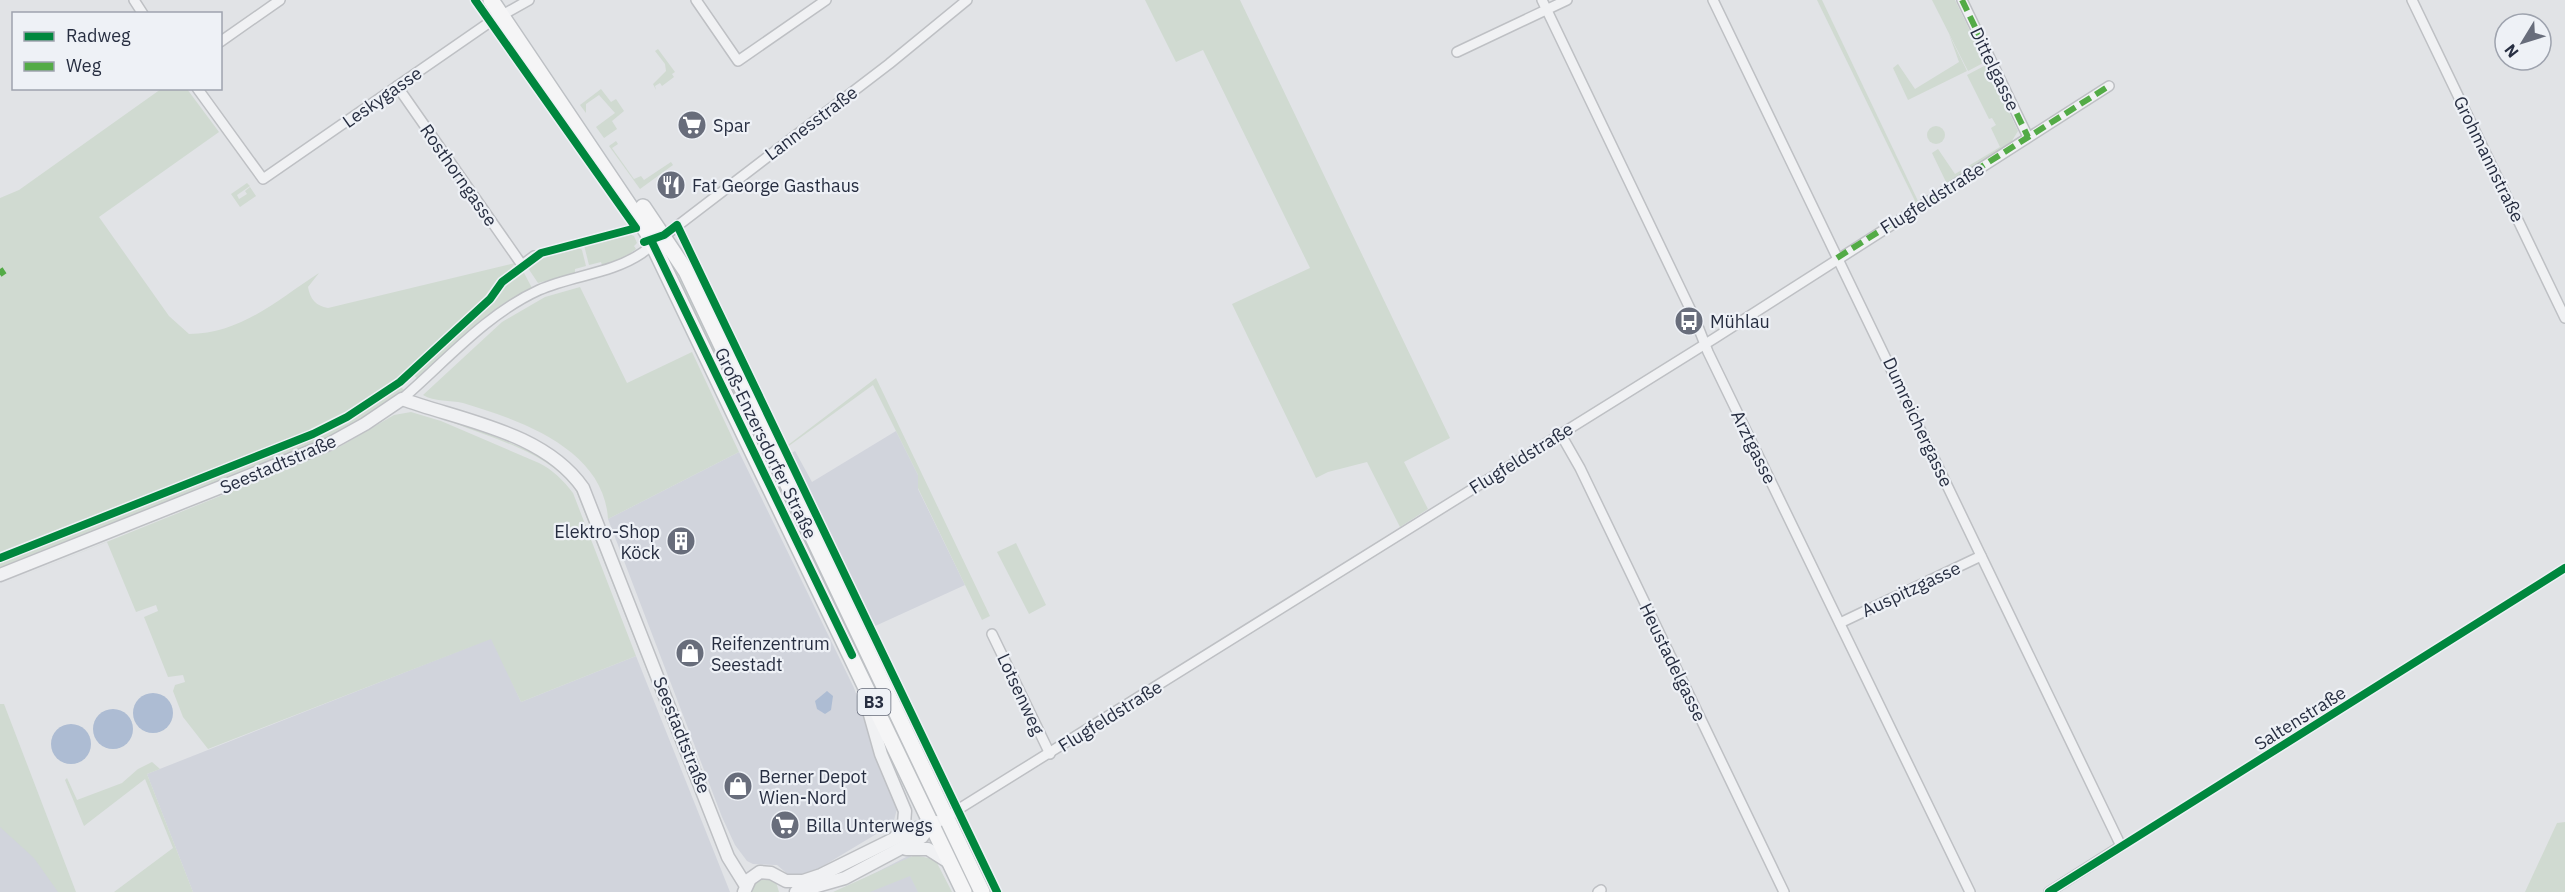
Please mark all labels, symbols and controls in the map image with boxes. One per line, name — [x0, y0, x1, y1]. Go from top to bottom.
legend — [12, 12, 222, 90]
north arrow — [2493, 12, 2553, 72]
street label: Dittelgasse — [1965, 23, 2025, 115]
text: Radweg — [66, 24, 131, 47]
text: N — [2500, 41, 2523, 62]
text: Weg — [66, 54, 102, 77]
street label: Leskygasse — [338, 61, 426, 133]
street label: Lannesstraße — [760, 81, 862, 165]
street label: Grohmannstraße — [2449, 92, 2530, 226]
supermarket icon: Spar — [676, 109, 708, 141]
place label: Spar — [713, 114, 751, 137]
street label: Rosthorngasse — [415, 119, 503, 231]
street label: Flugfeldstraße — [1876, 157, 1988, 239]
restaurant icon: Fat George Gasthaus — [655, 169, 687, 201]
place label: Fat George Gasthaus — [692, 174, 860, 197]
bus stop icon: Mühlau — [1673, 305, 1705, 337]
place label: Mühlau — [1710, 310, 1770, 333]
street label: Groß-Enzersdorfer Straße — [710, 344, 822, 542]
street label: Dumreichergasse — [1878, 353, 1958, 491]
street label: Arztgasse — [1726, 406, 1782, 488]
street label: Flugfeldstraße — [1465, 417, 1577, 499]
street label: Seestadtstraße — [216, 429, 340, 499]
place label: Elektro-Shop Köck — [554, 520, 661, 564]
building icon: Elektro-Shop Köck — [665, 525, 697, 557]
street label: Auspitzgasse — [1858, 556, 1964, 622]
street label: Heustadelgasse — [1634, 599, 1712, 725]
place label: Reifenzentrum Seestadt — [711, 632, 830, 676]
shop icon: Reifenzentrum Seestadt — [674, 637, 706, 669]
street label: Lotsenweg — [992, 650, 1050, 739]
street label: Seestadtstraße — [648, 673, 716, 797]
street label: Flugfeldstraße — [1054, 675, 1166, 757]
street label: Saltenstraße — [2250, 681, 2350, 755]
road number: B3 — [858, 689, 890, 715]
place label: Berner Depot Wien-Nord — [759, 765, 867, 809]
shop icon: Berner Depot Wien-Nord — [722, 770, 754, 802]
supermarket icon: Billa Unterwegs — [769, 809, 801, 841]
place label: Billa Unterwegs — [806, 814, 933, 837]

